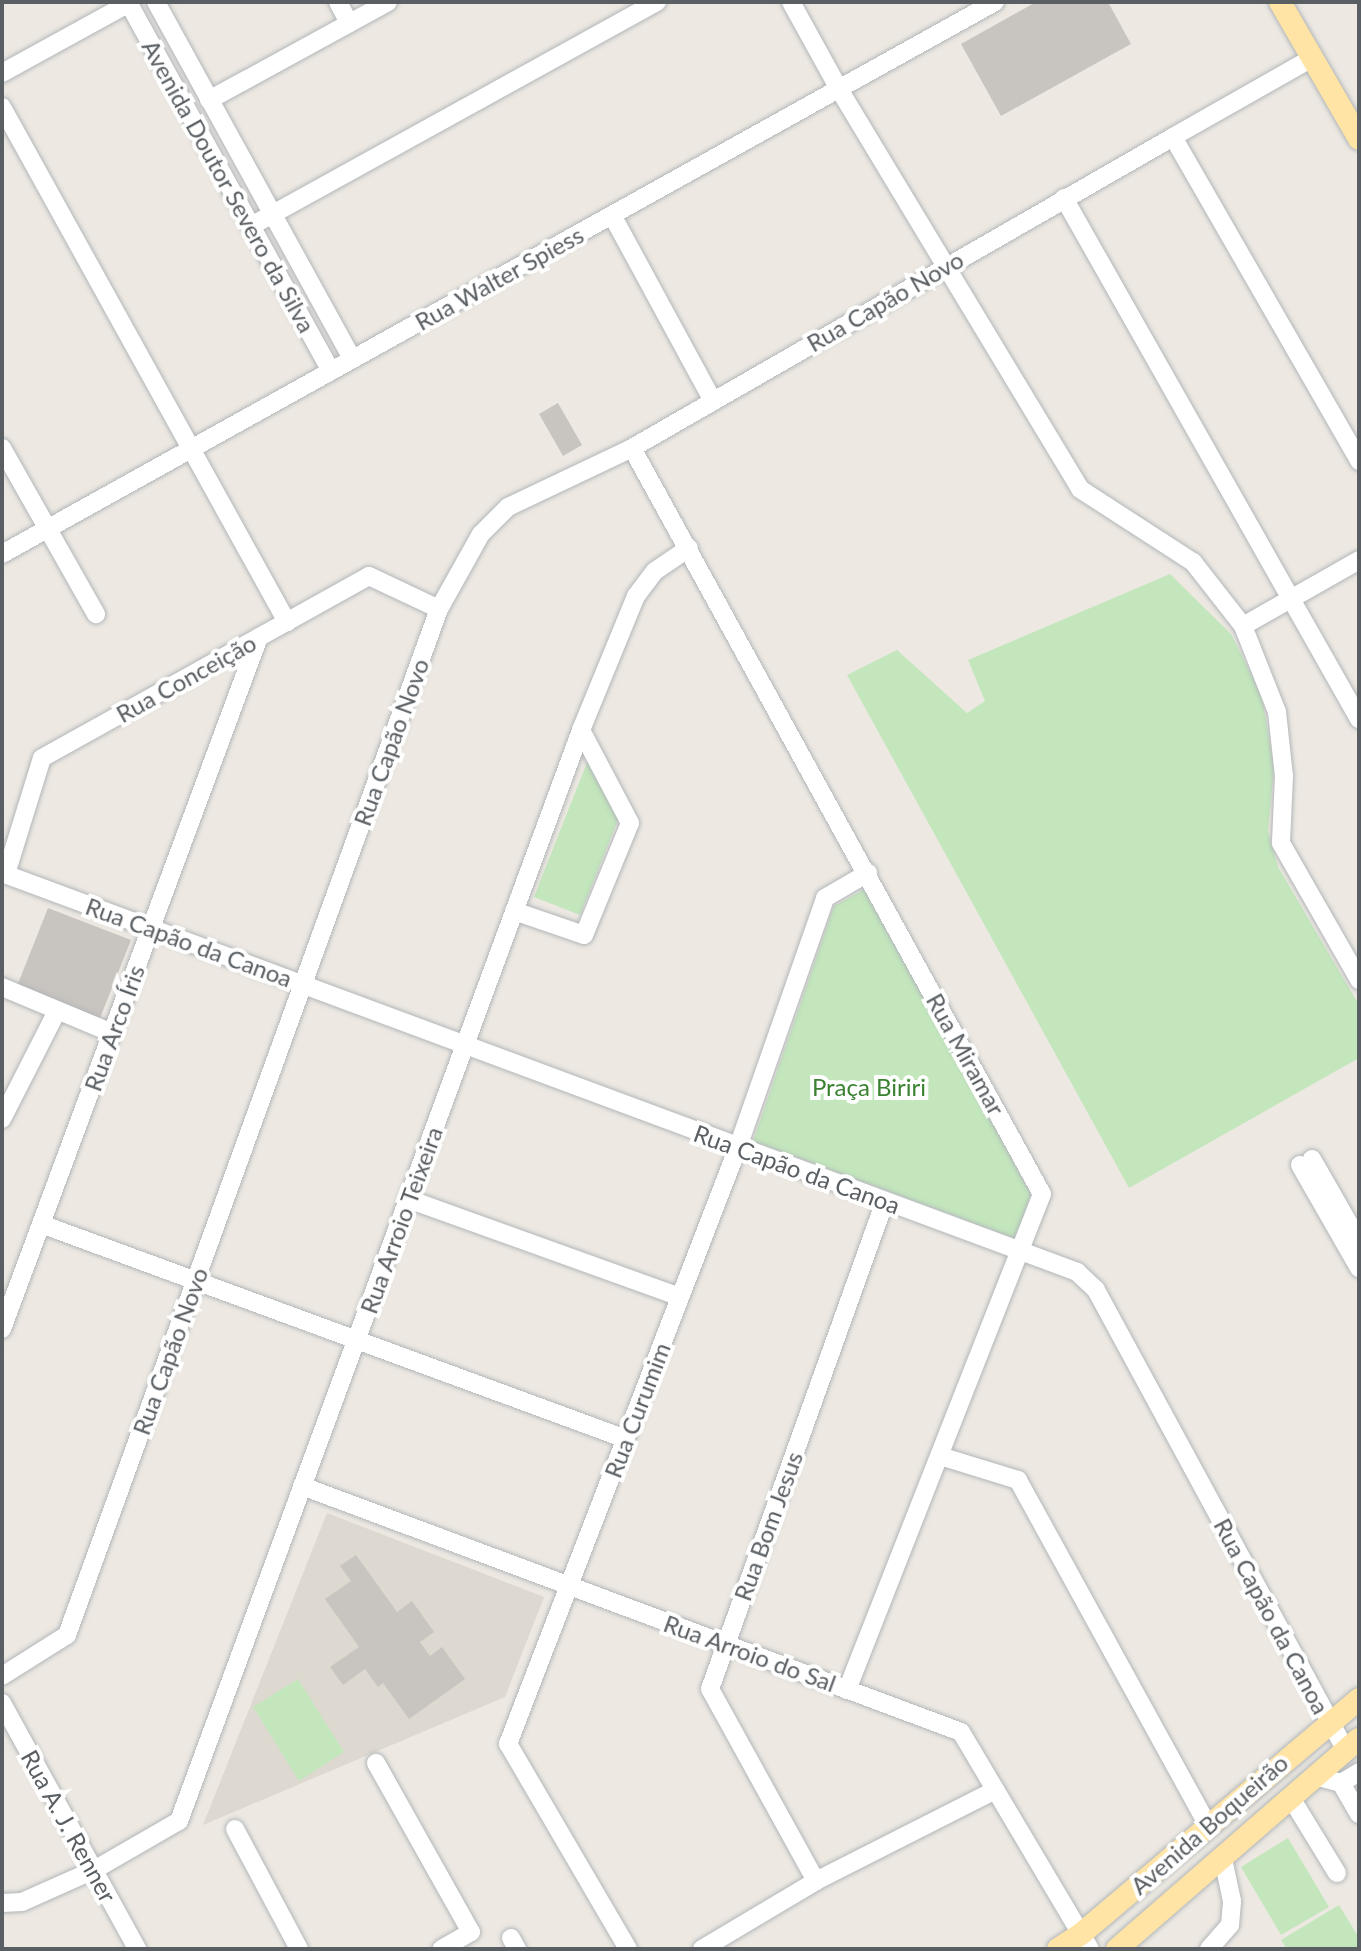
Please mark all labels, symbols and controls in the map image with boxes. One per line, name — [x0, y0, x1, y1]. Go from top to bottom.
street label: Avenida Doutor Severo da Silva — [136, 34, 322, 338]
street label: Rua Walter Spiess — [410, 220, 588, 336]
street label: Rua Capão Novo — [802, 245, 968, 357]
street label: Rua Conceição — [111, 628, 261, 728]
street label: Rua Capão Novo — [347, 654, 435, 830]
street label: Rua Capão da Canoa — [82, 891, 296, 993]
street label: Rua Arco Íris — [78, 961, 150, 1095]
street label: Rua Miramar — [921, 988, 1011, 1120]
park label: Praça Biriri — [812, 1073, 926, 1101]
street label: Rua Capão da Canoa — [690, 1118, 904, 1220]
street label: Rua Arroio Teixeira — [354, 1122, 448, 1318]
street label: Rua Capão Novo — [126, 1263, 214, 1439]
street label: Rua Curumim — [598, 1338, 676, 1482]
street label: Rua Bom Jesus — [728, 1447, 808, 1605]
street label: Rua Capão da Canoa — [1208, 1513, 1336, 1719]
street label: Rua Arroio do Sal — [660, 1608, 840, 1698]
street label: Rua A. J. Renner — [15, 1744, 123, 1908]
street label: Avenida Boqueirão — [1124, 1748, 1294, 1900]

